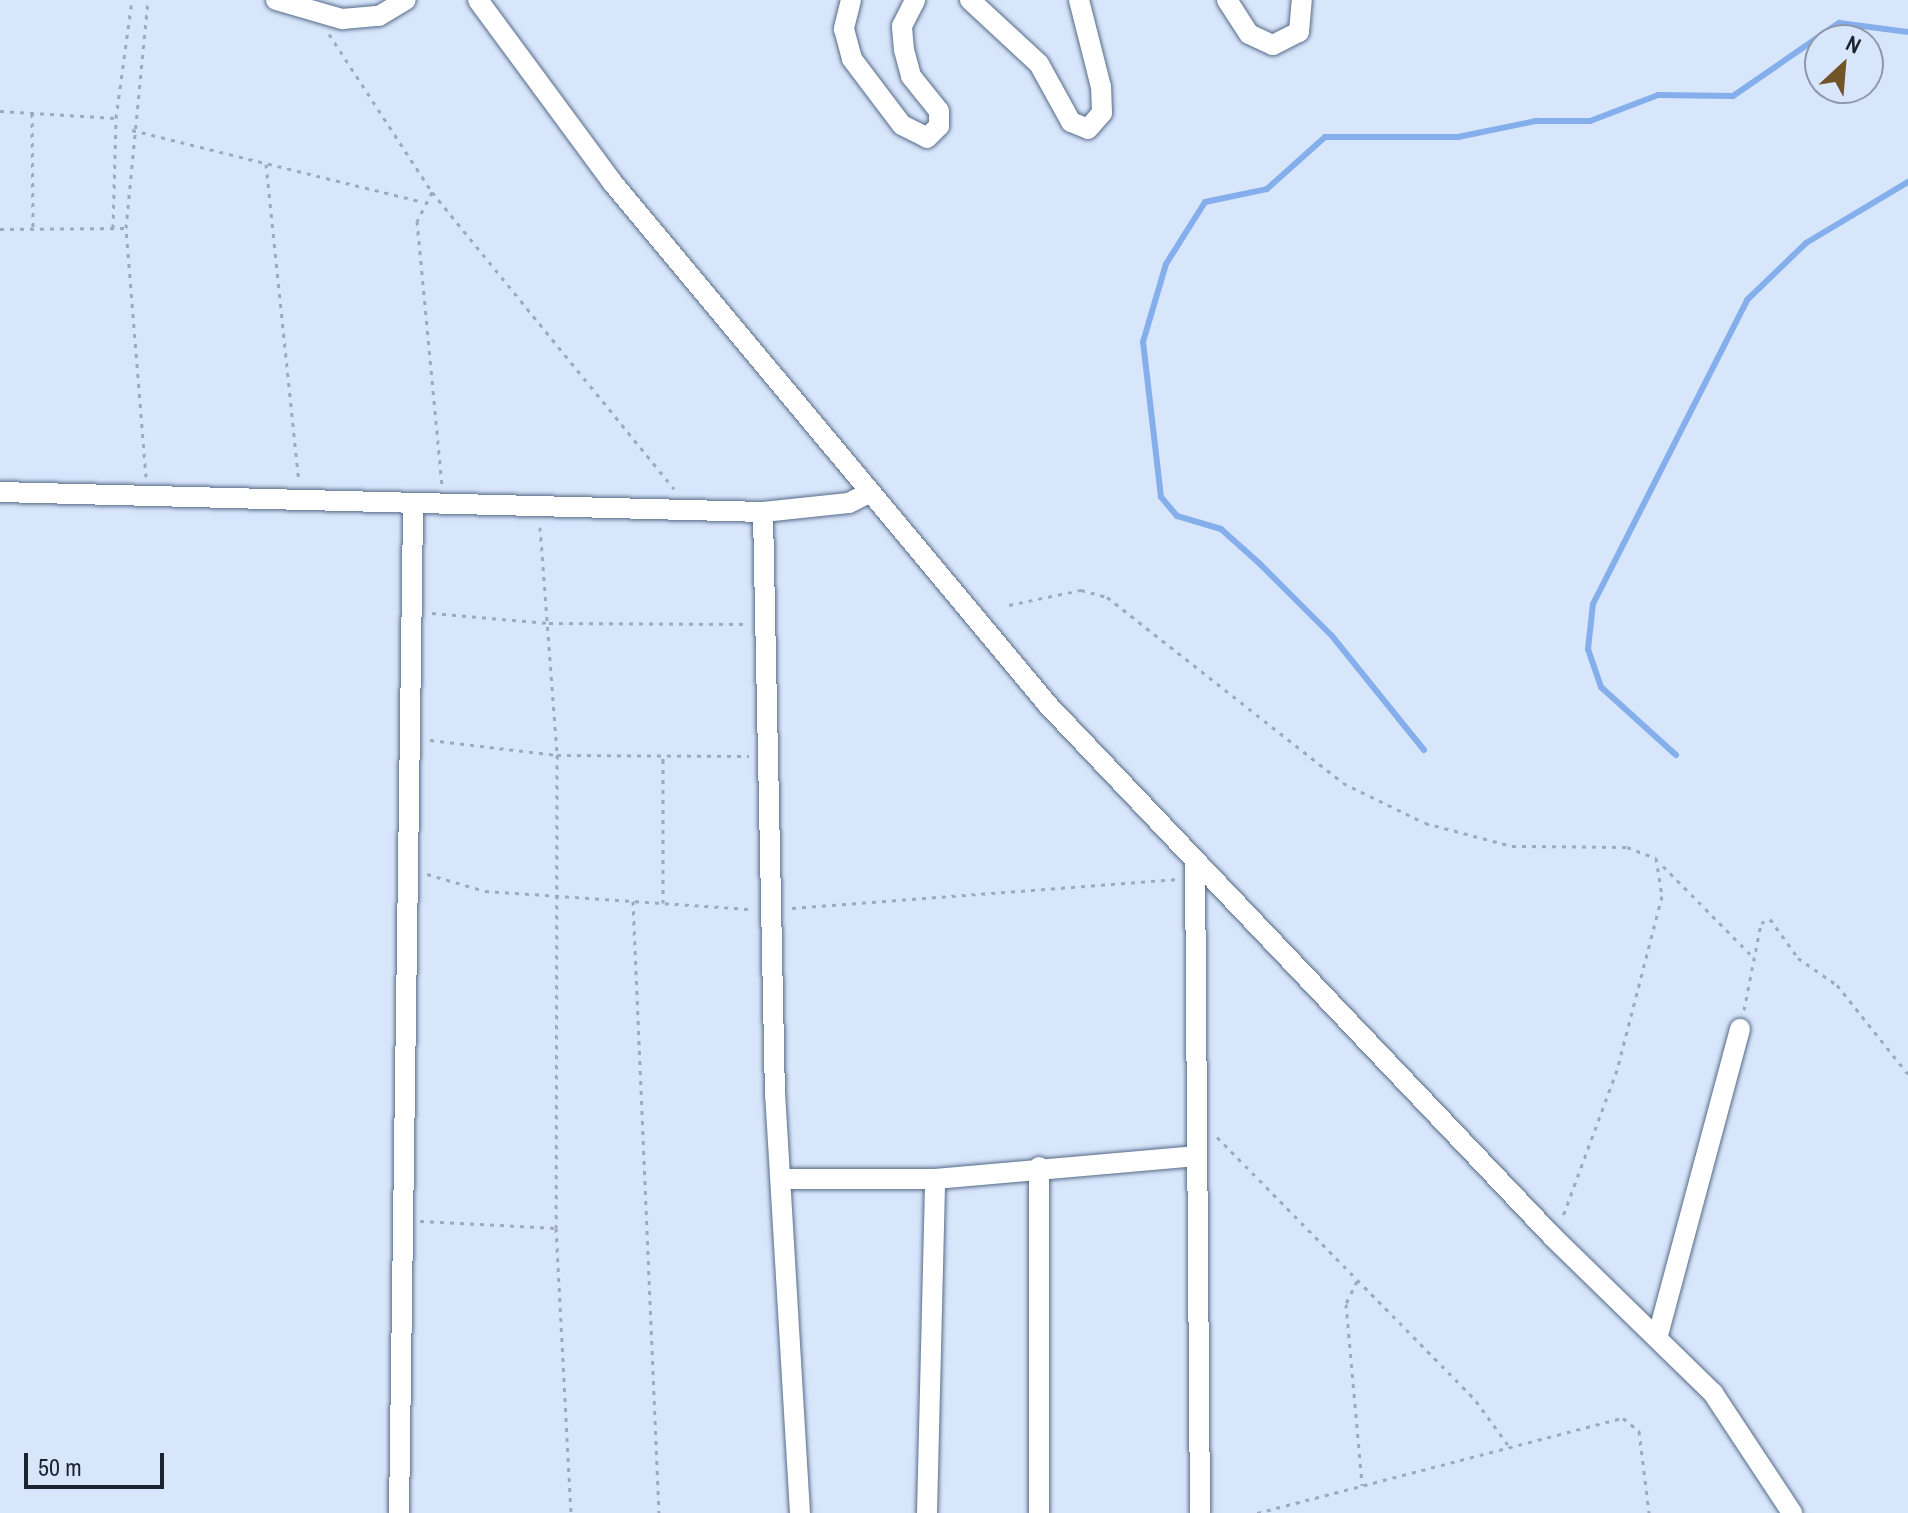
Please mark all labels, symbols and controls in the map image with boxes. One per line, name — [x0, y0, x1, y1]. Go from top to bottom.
north arrow — [1804, 24, 1884, 104]
text: N — [1841, 28, 1866, 61]
scale bar — [28, 1437, 168, 1487]
text: 50 m — [38, 1451, 82, 1483]

